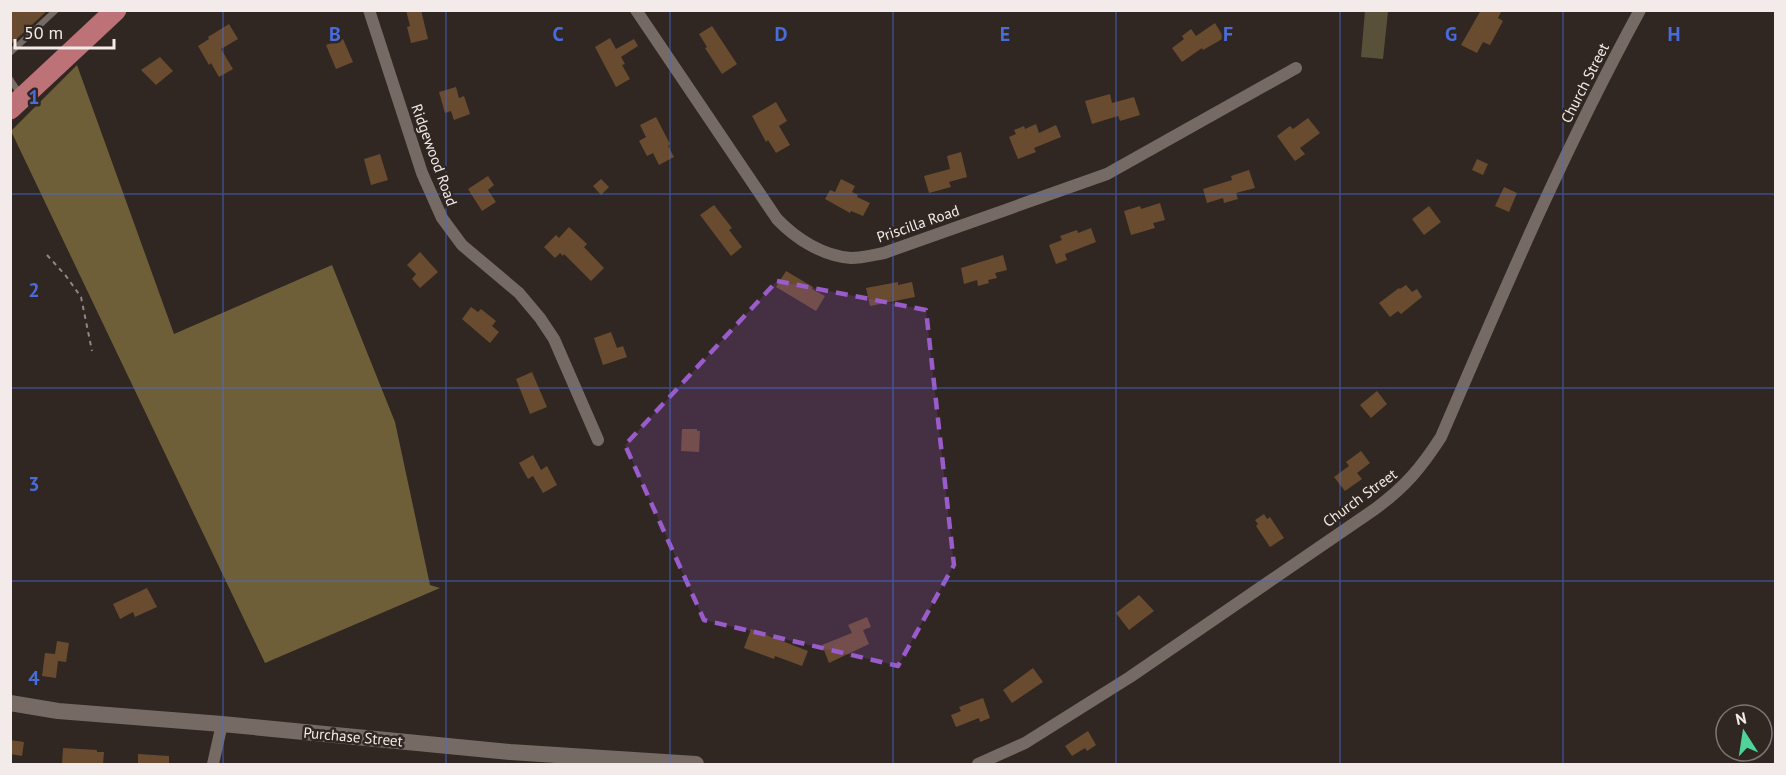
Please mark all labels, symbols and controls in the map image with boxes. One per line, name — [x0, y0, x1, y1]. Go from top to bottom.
scale bar — [15, 12, 114, 50]
text: 50 m — [24, 21, 63, 44]
text: B — [329, 21, 341, 47]
text: C — [552, 21, 564, 47]
text: D — [775, 21, 788, 47]
text: E — [1000, 21, 1010, 47]
text: F — [1223, 21, 1233, 47]
text: G — [1445, 21, 1457, 47]
text: H — [1667, 21, 1681, 47]
street label: Church Street — [1556, 40, 1613, 126]
text: 1 — [28, 84, 40, 110]
street label: Ridgewood Road — [407, 101, 462, 208]
street label: Priscilla Road — [874, 201, 962, 247]
text: 2 — [28, 277, 40, 303]
street label: Church Street — [1319, 464, 1401, 531]
text: 3 — [28, 471, 40, 497]
text: 4 — [28, 665, 40, 691]
north arrow — [1714, 703, 1774, 763]
text: N — [1734, 707, 1748, 729]
street label: Purchase Street — [303, 723, 404, 750]

